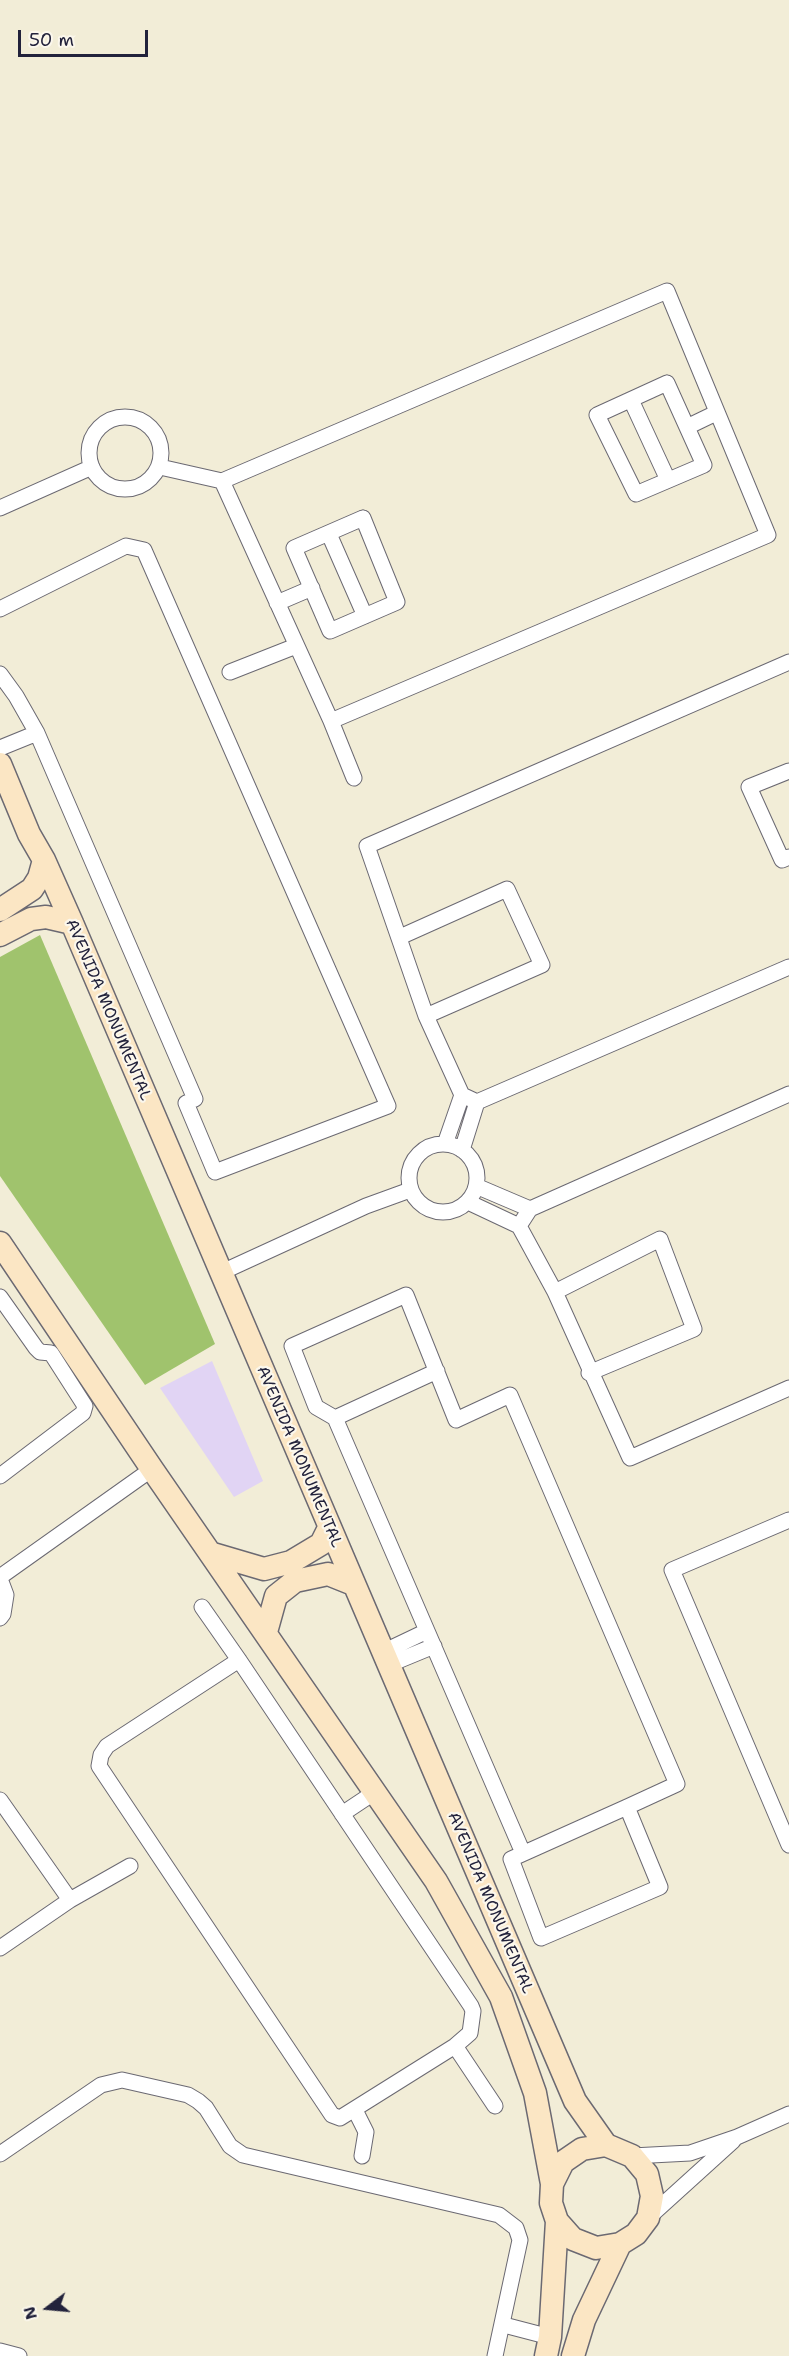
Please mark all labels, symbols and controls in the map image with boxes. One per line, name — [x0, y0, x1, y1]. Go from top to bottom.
scale bar — [21, 18, 152, 56]
text: 50 m — [29, 28, 74, 52]
street label: AVENIDA MONUMENTAL — [61, 916, 155, 1104]
street label: AVENIDA MONUMENTAL — [252, 1363, 346, 1551]
street label: AVENIDA MONUMENTAL — [443, 1809, 537, 1997]
north arrow — [18, 2278, 78, 2338]
text: N — [18, 2304, 42, 2322]

